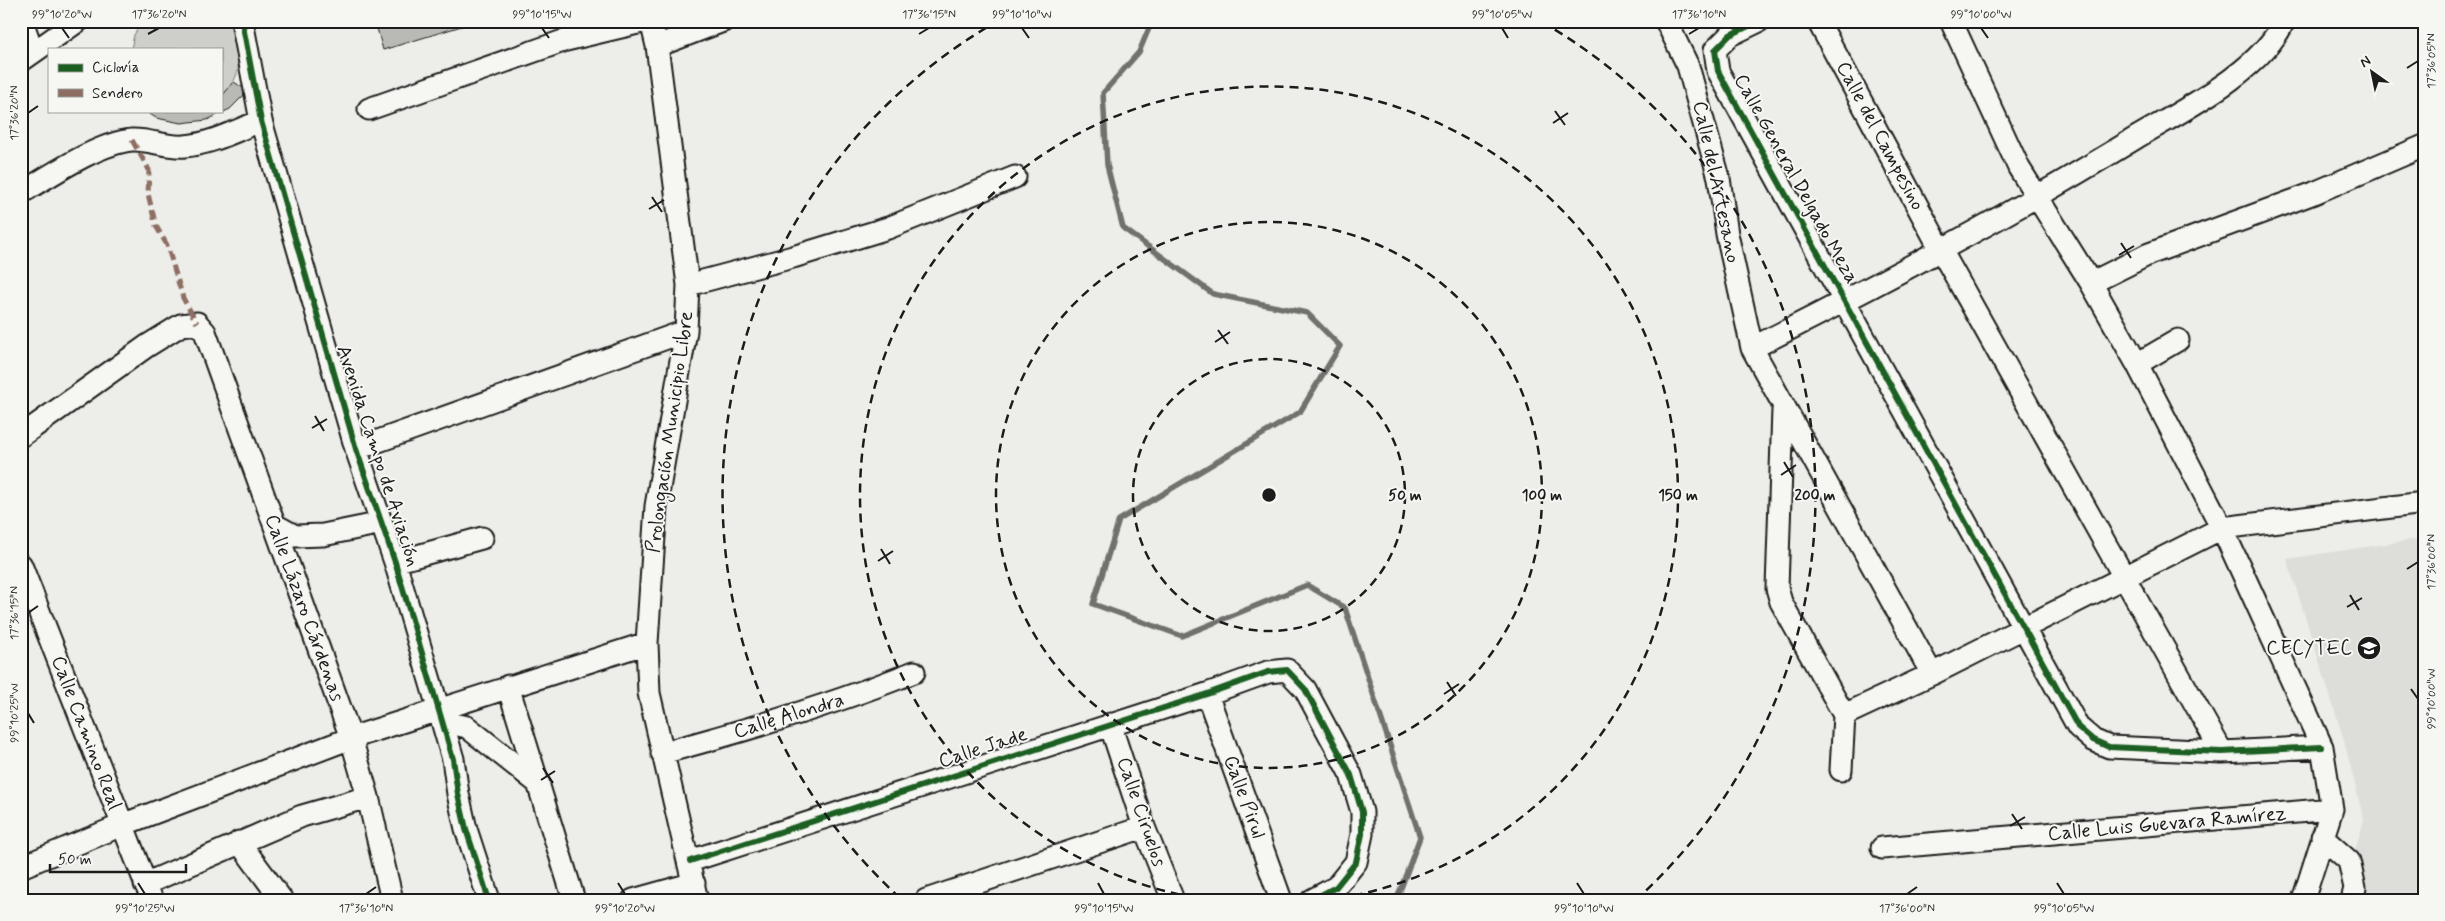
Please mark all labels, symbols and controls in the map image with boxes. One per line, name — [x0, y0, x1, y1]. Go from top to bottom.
text: 99°10'20"W — [32, 7, 92, 23]
text: 17°36'20"N — [131, 7, 187, 23]
text: 99°10'15"W — [513, 7, 572, 23]
text: 17°36'15"N — [902, 7, 956, 23]
text: 99°10'10"W — [992, 7, 1052, 23]
text: 99°10'05"W — [1472, 7, 1532, 23]
text: 17°36'10"N — [1672, 7, 1726, 23]
text: 99°10'00"W — [1951, 7, 2011, 23]
text: 17°36'05"N — [2424, 33, 2440, 89]
legend — [48, 48, 222, 112]
north arrow — [2348, 48, 2398, 98]
text: N — [2357, 52, 2374, 72]
street label: Calle del Campesino — [1829, 57, 1931, 215]
text: Ciclovía — [92, 58, 140, 78]
street label: Calle General Delgado Meza — [1727, 69, 1865, 289]
text: Sendero — [92, 84, 143, 104]
text: 17°36'20"N — [7, 85, 23, 141]
street label: Calle del Artesano — [1686, 99, 1746, 265]
street label: Prolongación Municipio Libre — [640, 309, 701, 555]
street label: Avenida Campo de Aviación — [329, 342, 427, 570]
centre of rings — [1260, 486, 1278, 504]
text: 50 m — [1388, 486, 1422, 506]
text: 100 m — [1522, 486, 1562, 506]
text: 150 m — [1658, 486, 1698, 506]
text: 200 m — [1795, 486, 1836, 506]
street label: Calle Lázaro Cárdenas — [258, 511, 350, 705]
text: 17°36'00"N — [2424, 534, 2440, 590]
text: 17°36'15"N — [7, 586, 23, 640]
place label: CECYTEC — [2266, 635, 2352, 662]
school or university icon: CECYTEC — [2356, 635, 2382, 661]
street label: Calle Camino Real — [44, 652, 128, 814]
text: 99°10'00"W — [2424, 669, 2440, 729]
text: 99°10'25"W — [7, 683, 23, 743]
street label: Calle Alondra — [730, 686, 848, 746]
street label: Calle Jade — [935, 721, 1031, 775]
street label: Calle Pirul — [1216, 752, 1272, 842]
street label: Calle Ciruelos — [1110, 753, 1172, 871]
street label: Calle Luis Guevara Ramírez — [2047, 800, 2288, 848]
scale bar — [50, 841, 186, 873]
text: 50 m — [58, 850, 92, 870]
text: 99°10'25"W — [115, 901, 175, 917]
text: 17°36'10"N — [339, 901, 393, 917]
text: 99°10'20"W — [595, 901, 655, 917]
text: 99°10'15"W — [1075, 901, 1134, 917]
text: 99°10'10"W — [1554, 901, 1614, 917]
text: 17°36'00"N — [1879, 901, 1935, 917]
text: 99°10'05"W — [2034, 901, 2094, 917]

